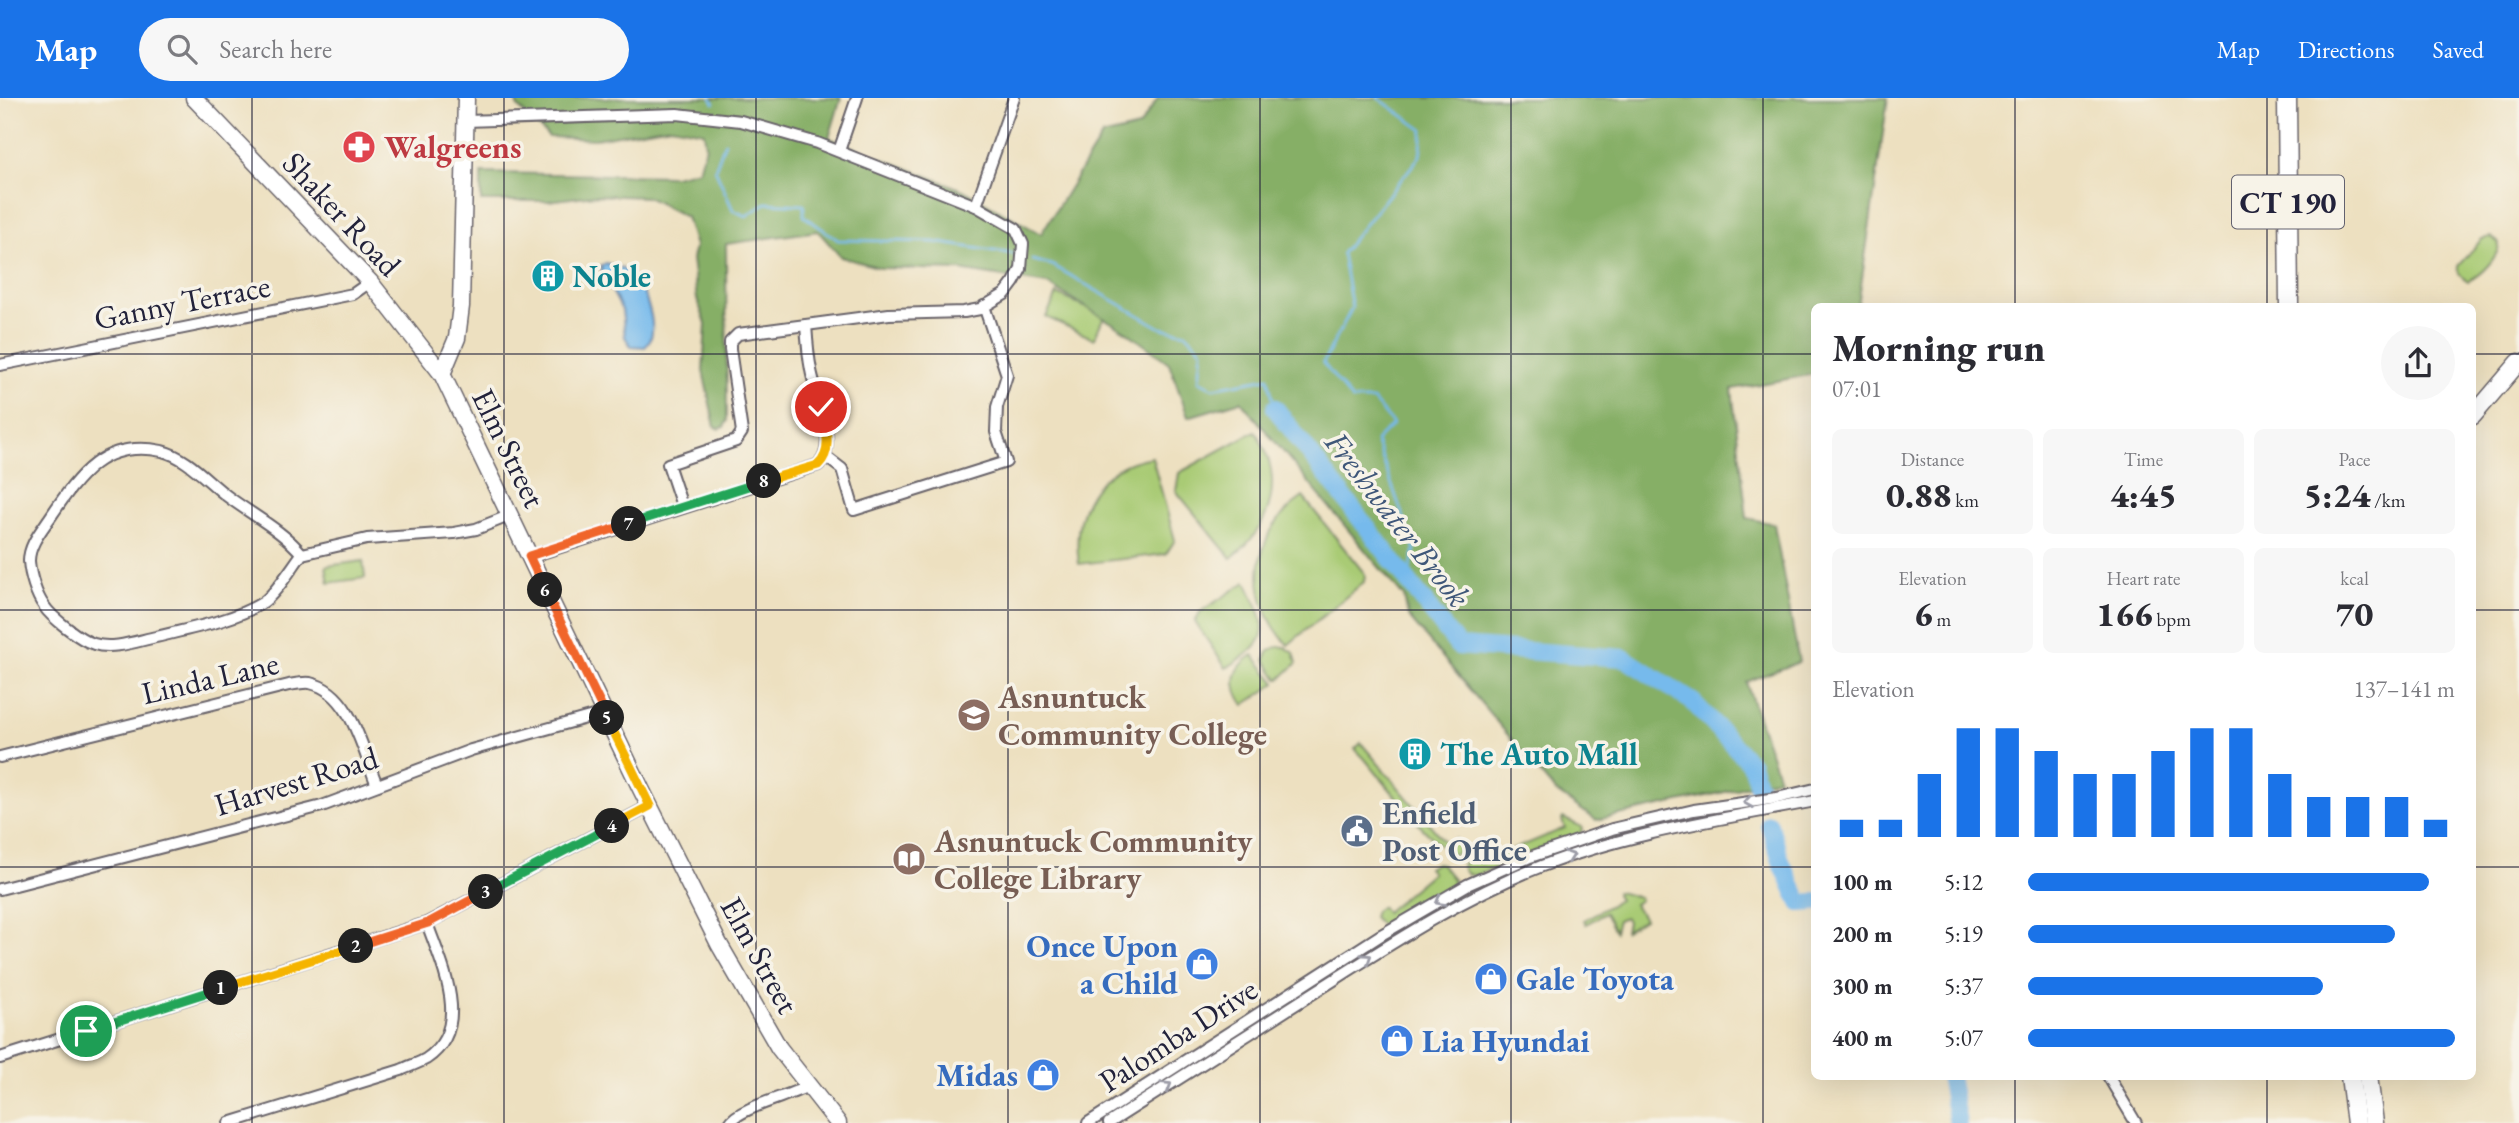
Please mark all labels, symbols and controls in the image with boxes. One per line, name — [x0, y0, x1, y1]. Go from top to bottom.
search box — [139, 18, 629, 81]
text: Map — [35, 28, 97, 71]
icon: search — [163, 30, 201, 68]
text: Search here — [219, 32, 332, 66]
text: Map — [2217, 34, 2260, 65]
text: Directions — [2298, 34, 2395, 65]
text: Saved — [2433, 34, 2484, 65]
place label: Walgreens — [384, 126, 521, 168]
pharmacy icon: Walgreens — [340, 128, 378, 166]
street label: Shaker Road — [274, 143, 411, 286]
road number: CT 190 — [2232, 176, 2344, 228]
place label: Noble — [572, 255, 651, 297]
building icon: Noble — [529, 257, 567, 295]
street label: Ganny Terrace — [90, 264, 274, 340]
text: Morning run — [1832, 323, 2045, 372]
button: share — [2381, 326, 2455, 400]
text: 07:01 — [1832, 374, 1882, 404]
pin — [791, 377, 851, 437]
street label: Elm Street — [462, 382, 556, 514]
icon: check — [802, 388, 840, 426]
water label: Freshwater Brook — [1315, 421, 1480, 616]
text: Distance — [1901, 447, 1964, 472]
text: Time — [2124, 447, 2163, 472]
text: Pace — [2339, 447, 2370, 472]
pin: 8 — [746, 464, 782, 498]
text: 8 — [758, 468, 769, 493]
text: 0.88 — [1886, 472, 1952, 517]
text: 4:45 — [2110, 472, 2177, 517]
text: 5:24 — [2304, 472, 2370, 517]
text: km — [1952, 488, 1979, 513]
text: /km — [2370, 488, 2405, 513]
pin: 7 — [612, 506, 646, 542]
text: 7 — [623, 511, 634, 536]
text: Elevation — [1898, 566, 1967, 591]
text: Heart rate — [2107, 566, 2180, 591]
text: kcal — [2340, 566, 2369, 591]
pin: 6 — [528, 573, 562, 608]
text: 6 — [539, 577, 550, 602]
text: 6 — [1914, 591, 1933, 636]
text: 166 — [2096, 591, 2153, 636]
text: 70 — [2336, 591, 2373, 636]
text: m — [1933, 607, 1951, 632]
text: bpm — [2153, 607, 2191, 632]
street label: Linda Lane — [137, 642, 283, 714]
text: Elevation — [1832, 674, 1915, 704]
text: 137–141 m — [2354, 674, 2455, 704]
place label: Asnuntuck Community College — [997, 676, 1267, 755]
school or university icon: Asnuntuck Community College — [955, 696, 993, 734]
pin: 5 — [590, 700, 624, 736]
text: 5 — [601, 705, 612, 730]
place label: The Auto Mall — [1440, 733, 1638, 775]
building icon: The Auto Mall — [1396, 735, 1434, 773]
street label: Harvest Road — [209, 736, 384, 826]
place label: Enfield Post Office — [1382, 792, 1527, 871]
one-way arrow — [1742, 794, 1754, 809]
pin: 4 — [594, 808, 630, 844]
public building icon: Enfield Post Office — [1338, 812, 1376, 850]
text: 4 — [606, 813, 617, 838]
place label: Asnuntuck Community College Library — [933, 820, 1253, 899]
library icon: Asnuntuck Community College Library — [890, 840, 928, 878]
one-way arrow — [1563, 850, 1575, 864]
text: 100 m — [1832, 867, 1893, 897]
text: 5:12 — [1944, 867, 1983, 897]
pin: 3 — [468, 874, 504, 910]
text: 3 — [480, 879, 491, 904]
street label: Elm Street — [711, 889, 809, 1021]
one-way arrow — [1434, 893, 1447, 906]
text: 200 m — [1832, 919, 1893, 949]
text: 5:19 — [1944, 919, 1983, 949]
place label: Once Upon a Child — [1026, 925, 1178, 1004]
pin: 2 — [338, 928, 374, 964]
text: 2 — [350, 933, 361, 958]
shop icon: Once Upon a Child — [1183, 945, 1221, 983]
one-way arrow — [1359, 954, 1372, 967]
place label: Gale Toyota — [1516, 958, 1675, 1000]
shop icon: Gale Toyota — [1472, 960, 1510, 998]
street label: Palomba Drive — [1091, 968, 1265, 1102]
pin: 1 — [204, 970, 238, 1006]
text: 300 m — [1832, 971, 1893, 1001]
text: 5:37 — [1944, 971, 1983, 1001]
text: 1 — [215, 975, 226, 1000]
pin — [56, 1001, 116, 1061]
icon: arrive — [67, 1012, 105, 1050]
place label: Lia Hyundai — [1422, 1020, 1590, 1062]
shop icon: Lia Hyundai — [1378, 1022, 1416, 1060]
text: 400 m — [1832, 1023, 1893, 1053]
text: 5:07 — [1944, 1023, 1983, 1053]
place label: Midas — [936, 1054, 1018, 1096]
shop icon: Midas — [1024, 1056, 1062, 1094]
one-way arrow — [1159, 1082, 1172, 1095]

